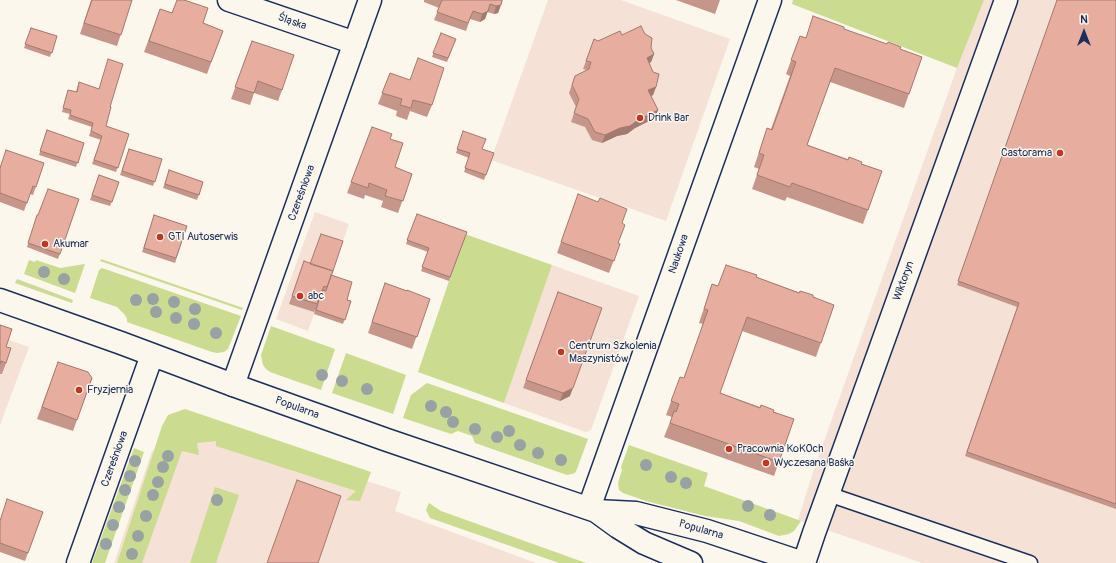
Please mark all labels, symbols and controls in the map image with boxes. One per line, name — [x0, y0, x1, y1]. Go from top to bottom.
street label: Śląska — [276, 11, 308, 33]
north arrow — [1064, 12, 1104, 52]
text: N — [1080, 13, 1088, 26]
place label: Drink Bar — [648, 111, 689, 125]
marker: Drink Bar — [635, 113, 645, 123]
place label: Castorama — [1001, 146, 1052, 160]
marker: Castorama — [1055, 148, 1065, 158]
street label: Czereśniowa — [286, 163, 318, 223]
place label: GTI Autoserwis — [168, 230, 238, 244]
marker: GTI Autoserwis — [155, 232, 165, 242]
street label: Naukowa — [666, 233, 692, 275]
place label: Akumar — [53, 237, 89, 251]
marker: Akumar — [40, 239, 50, 249]
street label: Wiktoryn — [891, 259, 917, 303]
place label: abc — [308, 289, 324, 303]
marker: abc — [295, 291, 305, 301]
place label: Centrum Szkolenia Maszynistów — [569, 339, 657, 365]
marker: Centrum Szkolenia Maszynistów — [556, 347, 566, 357]
place label: Fryzjernia — [87, 383, 133, 397]
marker: Fryzjernia — [74, 385, 84, 395]
street label: Popularna — [273, 394, 321, 422]
street label: Czereśniowa — [99, 429, 131, 489]
place label: Pracownia KoKOch — [737, 442, 823, 456]
marker: Pracownia KoKOch — [724, 444, 734, 454]
place label: Wyczesana Baśka — [774, 456, 854, 470]
marker: Wyczesana Baśka — [761, 458, 771, 468]
street label: Popularna — [677, 517, 725, 543]

